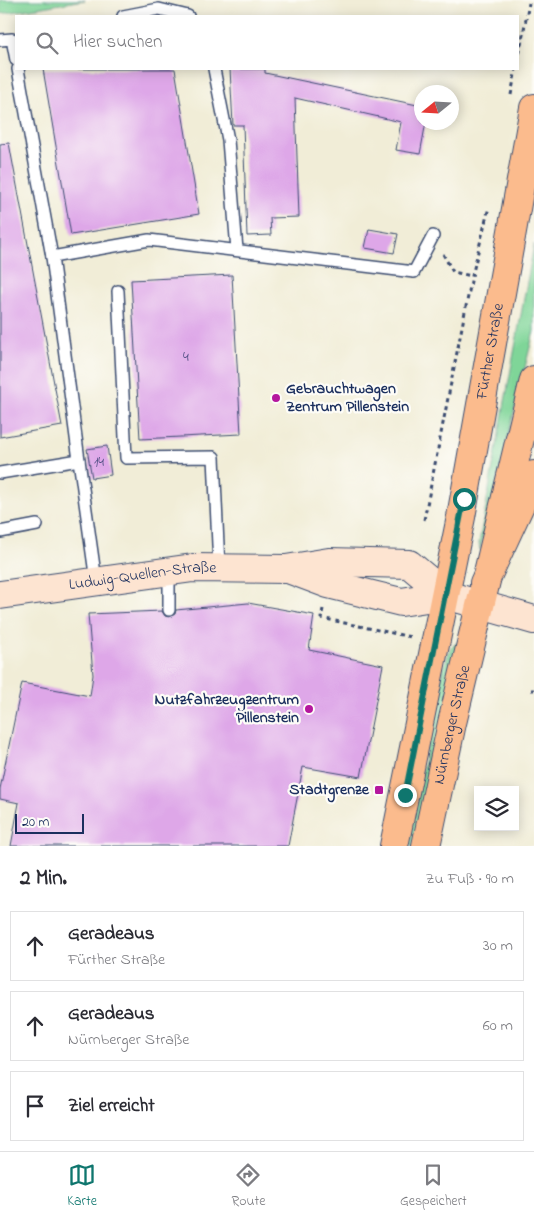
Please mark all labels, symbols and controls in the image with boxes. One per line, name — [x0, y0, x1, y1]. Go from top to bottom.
search box — [15, 15, 519, 70]
icon: search — [33, 29, 61, 57]
text: Hier suchen — [73, 29, 162, 56]
north arrow — [414, 85, 459, 130]
street label: Fürther Straße — [470, 301, 511, 402]
house number: 4 — [183, 347, 189, 368]
place label: Gebrauchtwagen Zentrum Pillenstein — [286, 377, 409, 419]
marker: Gebrauchtwagen Zentrum Pillenstein — [270, 392, 282, 404]
house number: 14 — [94, 452, 104, 473]
route start — [453, 488, 476, 511]
street label: Ludwig-Quellen-Straße — [67, 556, 217, 597]
street label: Nürnberger Straße — [427, 662, 478, 787]
place label: Nutzfahrzeugzentrum Pillenstein — [155, 688, 300, 730]
marker: Nutzfahrzeugzentrum Pillenstein — [303, 703, 315, 715]
place label: Stadtgrenze — [289, 778, 370, 803]
marker: Stadtgrenze — [373, 784, 385, 796]
route end — [394, 784, 417, 807]
map controls — [474, 786, 519, 831]
button: layers — [474, 786, 519, 831]
scale bar — [15, 811, 84, 834]
text: 20 m — [22, 812, 49, 833]
text: 2 Min. — [20, 864, 67, 894]
text: Zu Fuß · 90 m — [426, 867, 514, 891]
text: Geradeaus — [68, 921, 155, 948]
icon: ahead — [21, 932, 49, 960]
text: 30 m — [483, 934, 513, 958]
text: Fürther Straße — [68, 948, 165, 972]
text: Geradeaus — [68, 1001, 155, 1028]
icon: ahead — [21, 1012, 49, 1040]
text: 60 m — [483, 1014, 513, 1038]
text: Nürnberger Straße — [68, 1028, 189, 1052]
icon: arrive — [21, 1092, 49, 1120]
text: Ziel erreicht — [68, 1093, 155, 1120]
tab: Karte — [67, 1161, 97, 1212]
tab: Route — [231, 1161, 265, 1212]
tab: Gespeichert — [400, 1161, 467, 1212]

